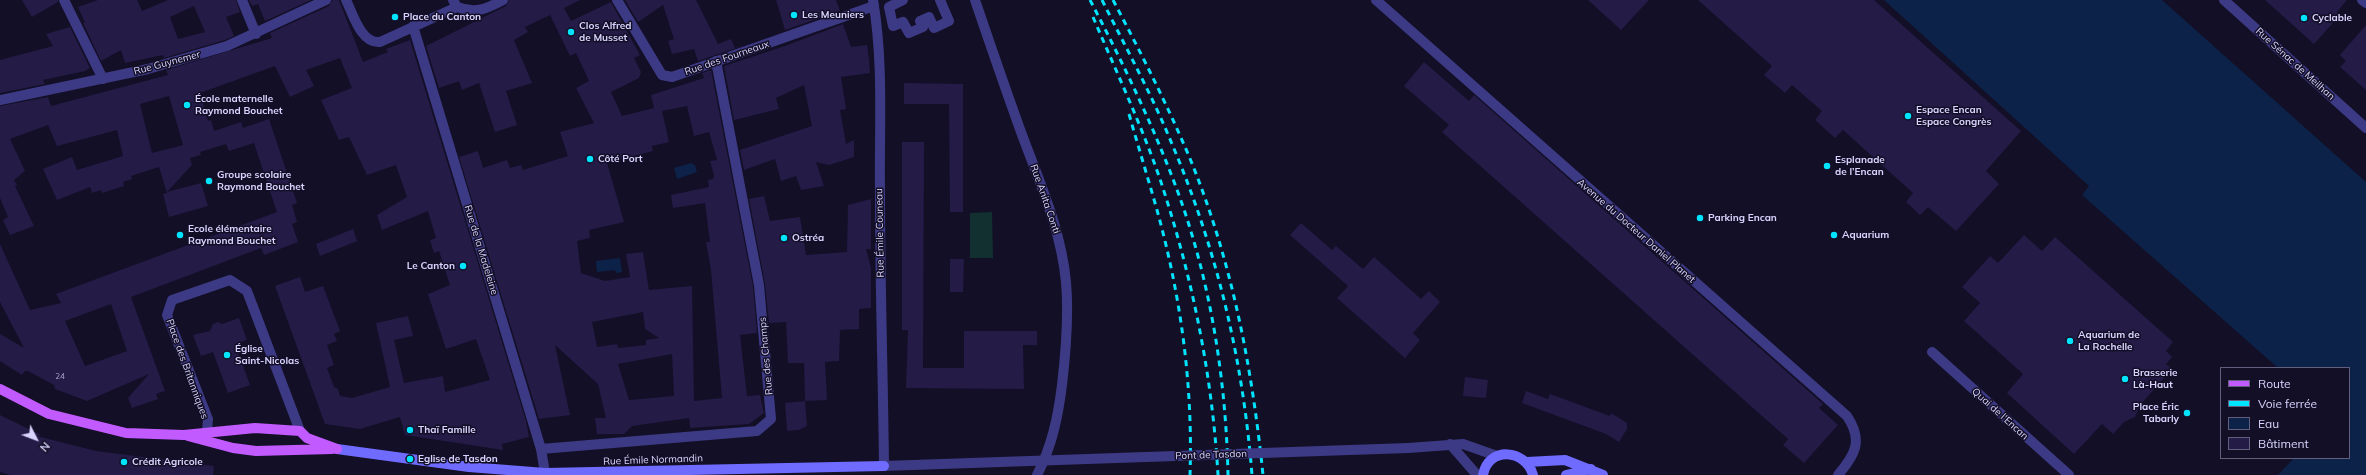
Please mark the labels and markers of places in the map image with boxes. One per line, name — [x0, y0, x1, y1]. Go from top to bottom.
place label: Les Meuniers — [802, 9, 864, 21]
marker: Les Meuniers — [789, 10, 799, 20]
place label: Place du Canton — [403, 11, 481, 23]
marker: Place du Canton — [390, 12, 400, 22]
place label: Cyclable — [2312, 12, 2352, 24]
marker: Cyclable — [2299, 13, 2309, 23]
place label: Clos Alfred de Musset — [579, 20, 631, 44]
marker: Clos Alfred de Musset — [566, 27, 576, 37]
place label: École maternelle Raymond Bouchet — [195, 93, 283, 116]
marker: École maternelle Raymond Bouchet — [182, 100, 192, 110]
place label: Espace Encan Espace Congrès — [1916, 104, 1991, 128]
marker: Espace Encan Espace Congrès — [1903, 111, 1913, 121]
place label: Côté Port — [598, 153, 643, 165]
marker: Côté Port — [585, 154, 595, 164]
place label: Esplanade de l’Encan — [1835, 154, 1885, 178]
marker: Esplanade de l’Encan — [1822, 161, 1832, 171]
place label: Groupe scolaire Raymond Bouchet — [217, 169, 305, 192]
marker: Groupe scolaire Raymond Bouchet — [204, 176, 214, 186]
place label: Parking Encan — [1708, 212, 1777, 224]
marker: Parking Encan — [1695, 213, 1705, 223]
place label: Ecole élémentaire Raymond Bouchet — [188, 223, 276, 246]
place label: Aquarium — [1842, 229, 1889, 241]
marker: Ecole élémentaire Raymond Bouchet — [175, 230, 185, 240]
marker: Aquarium — [1829, 230, 1839, 240]
place label: Ostréa — [792, 232, 824, 244]
marker: Ostréa — [779, 233, 789, 243]
place label: Le Canton — [407, 260, 455, 272]
marker: Le Canton — [458, 261, 468, 271]
place label: Aquarium de La Rochelle — [2078, 329, 2140, 352]
marker: Aquarium de La Rochelle — [2065, 336, 2075, 346]
place label: Église Saint-Nicolas — [235, 343, 299, 366]
marker: Église Saint-Nicolas — [222, 350, 232, 360]
place label: Brasserie Là-Haut — [2133, 367, 2177, 390]
marker: Brasserie Là-Haut — [2120, 374, 2130, 384]
place label: Place Éric Tabarly — [2133, 401, 2179, 424]
marker: Place Éric Tabarly — [2182, 408, 2192, 418]
place label: Thaï Famille — [418, 424, 476, 436]
marker: Thaï Famille — [405, 425, 415, 435]
place label: Eglise de Tasdon — [418, 453, 498, 465]
marker: Eglise de Tasdon — [405, 454, 415, 464]
place label: Crédit Agricole — [132, 456, 203, 468]
marker: Crédit Agricole — [119, 457, 129, 467]

